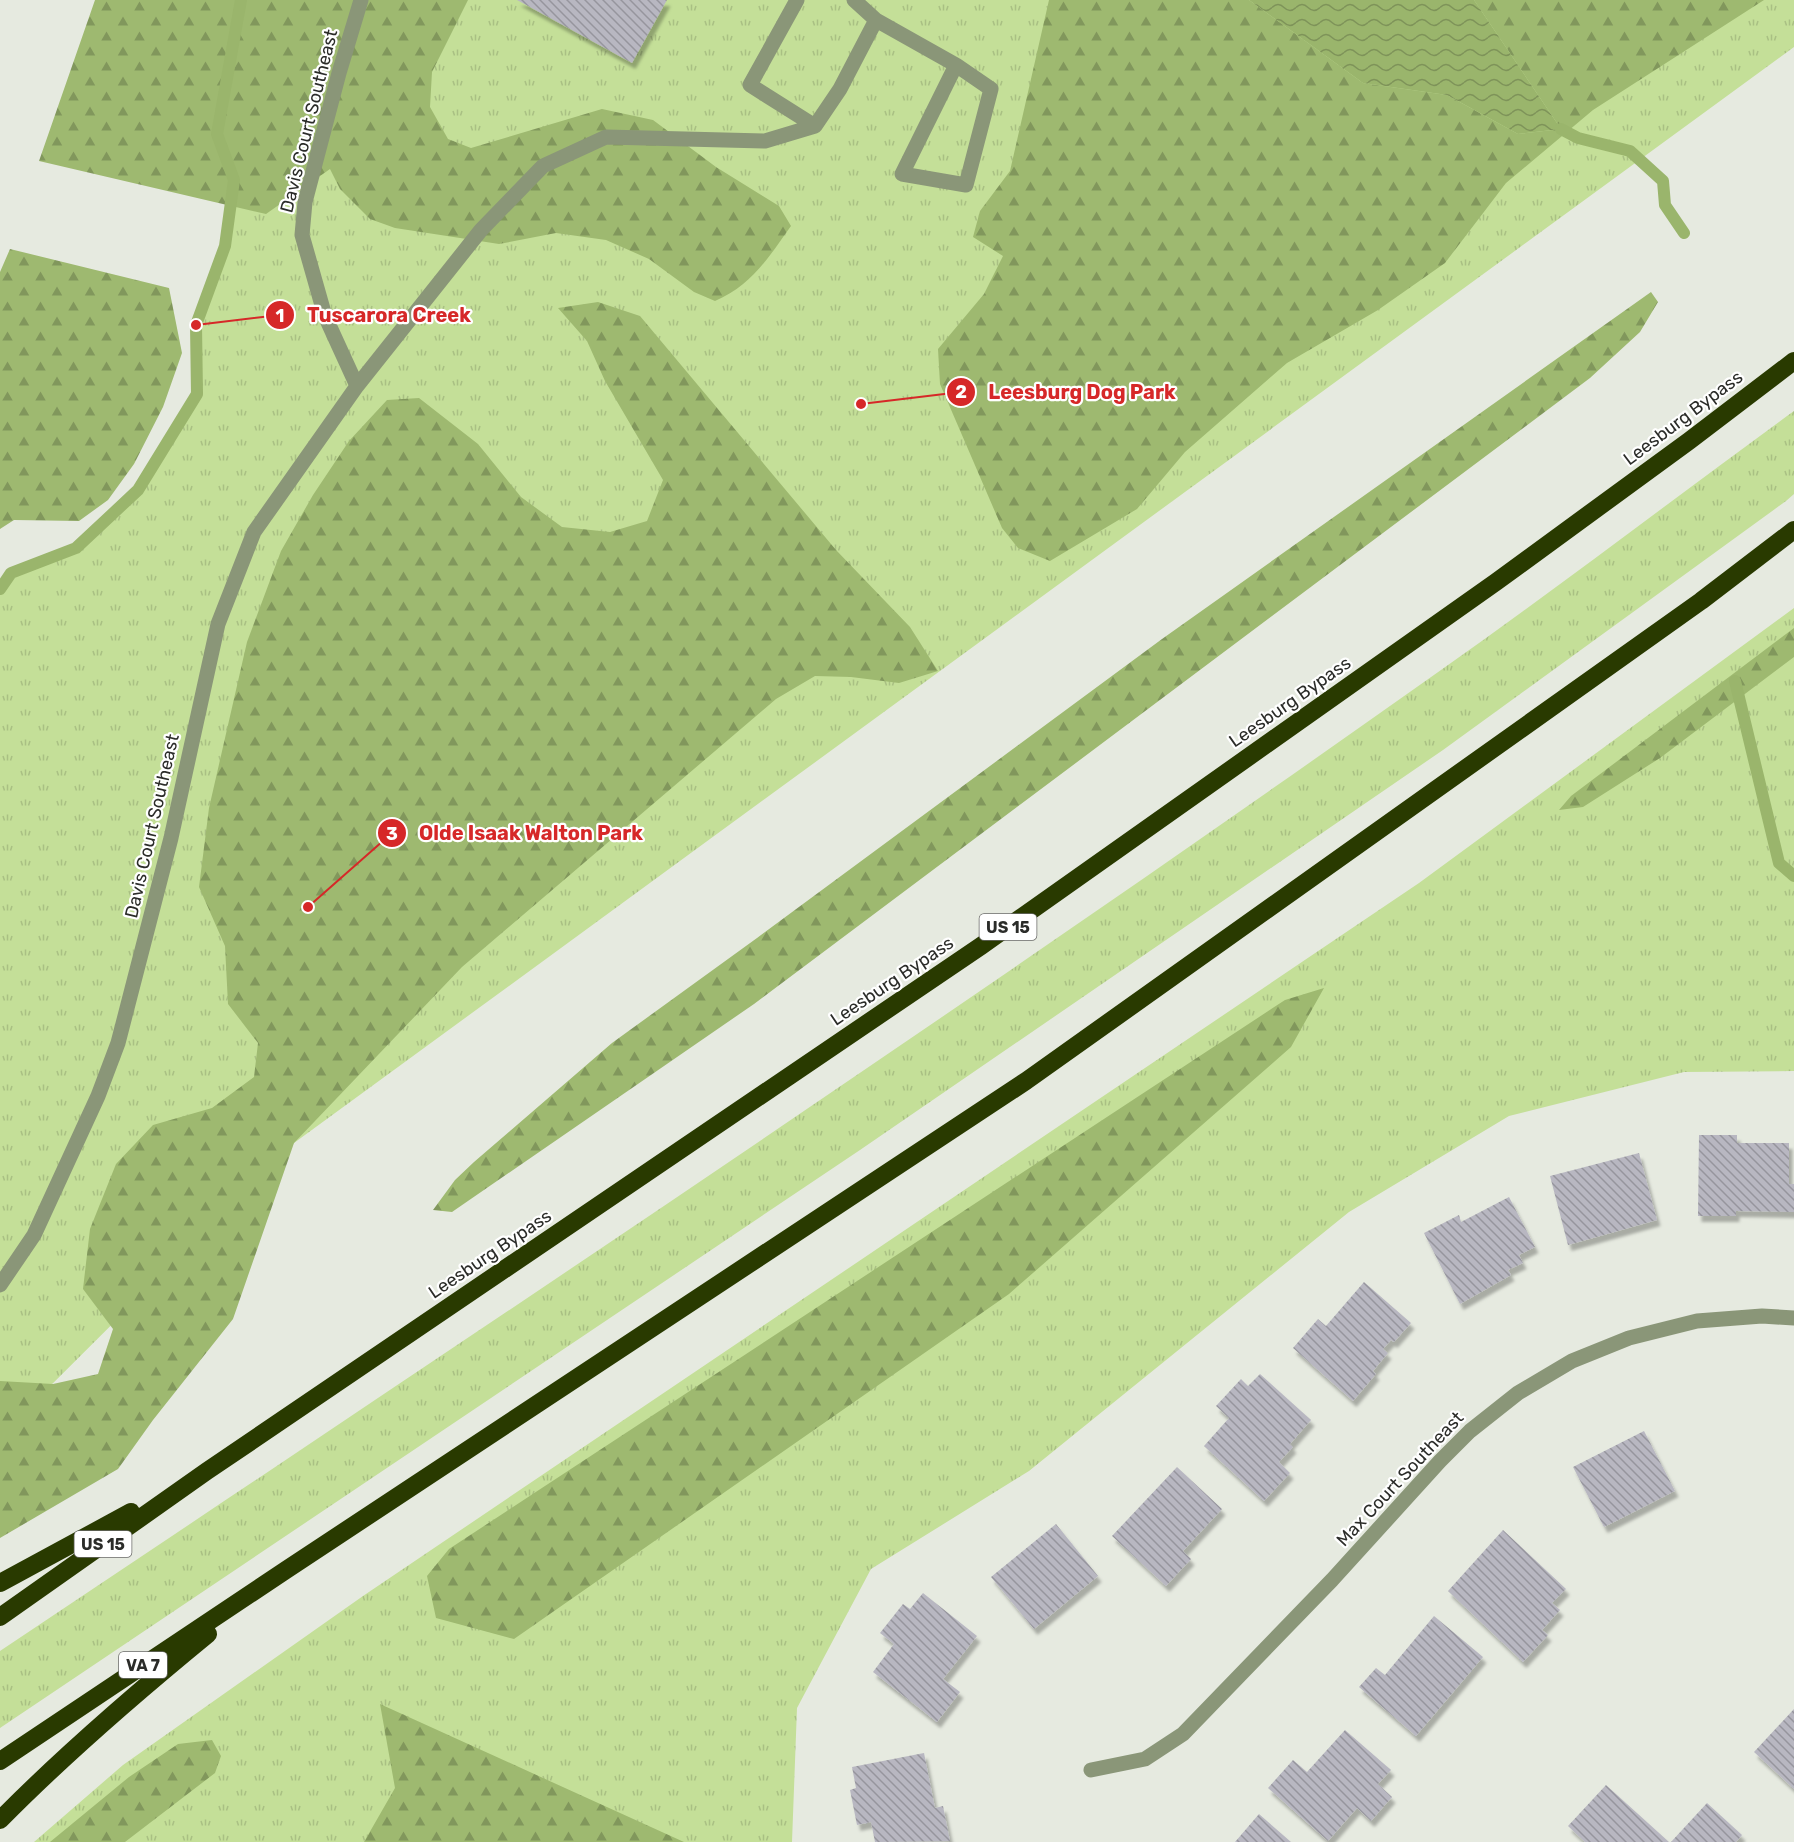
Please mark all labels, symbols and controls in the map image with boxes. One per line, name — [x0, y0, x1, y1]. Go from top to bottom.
street label: Davis Court Southeast — [276, 27, 342, 215]
callout: Tuscarora Creek — [265, 296, 483, 334]
text: Tuscarora Creek — [307, 303, 471, 327]
text: 1 — [276, 305, 284, 327]
street label: Leesburg Bypass — [1619, 366, 1747, 470]
callout: Leesburg Dog Park — [946, 373, 1188, 411]
text: Leesburg Dog Park — [988, 380, 1176, 404]
text: 2 — [955, 381, 967, 403]
street label: Leesburg Bypass — [1225, 652, 1355, 752]
street label: Davis Court Southeast — [120, 732, 184, 920]
callout: Olde Isaak Walton Park — [377, 814, 655, 852]
text: Olde Isaak Walton Park — [419, 821, 643, 845]
text: 3 — [386, 823, 398, 845]
road number: US 15 — [980, 914, 1036, 940]
street label: Leesburg Bypass — [826, 932, 958, 1030]
street label: Leesburg Bypass — [424, 1205, 556, 1303]
street label: Max Court Southeast — [1332, 1407, 1468, 1551]
road number: US 15 — [74, 1531, 132, 1557]
road number: VA 7 — [119, 1652, 167, 1678]

